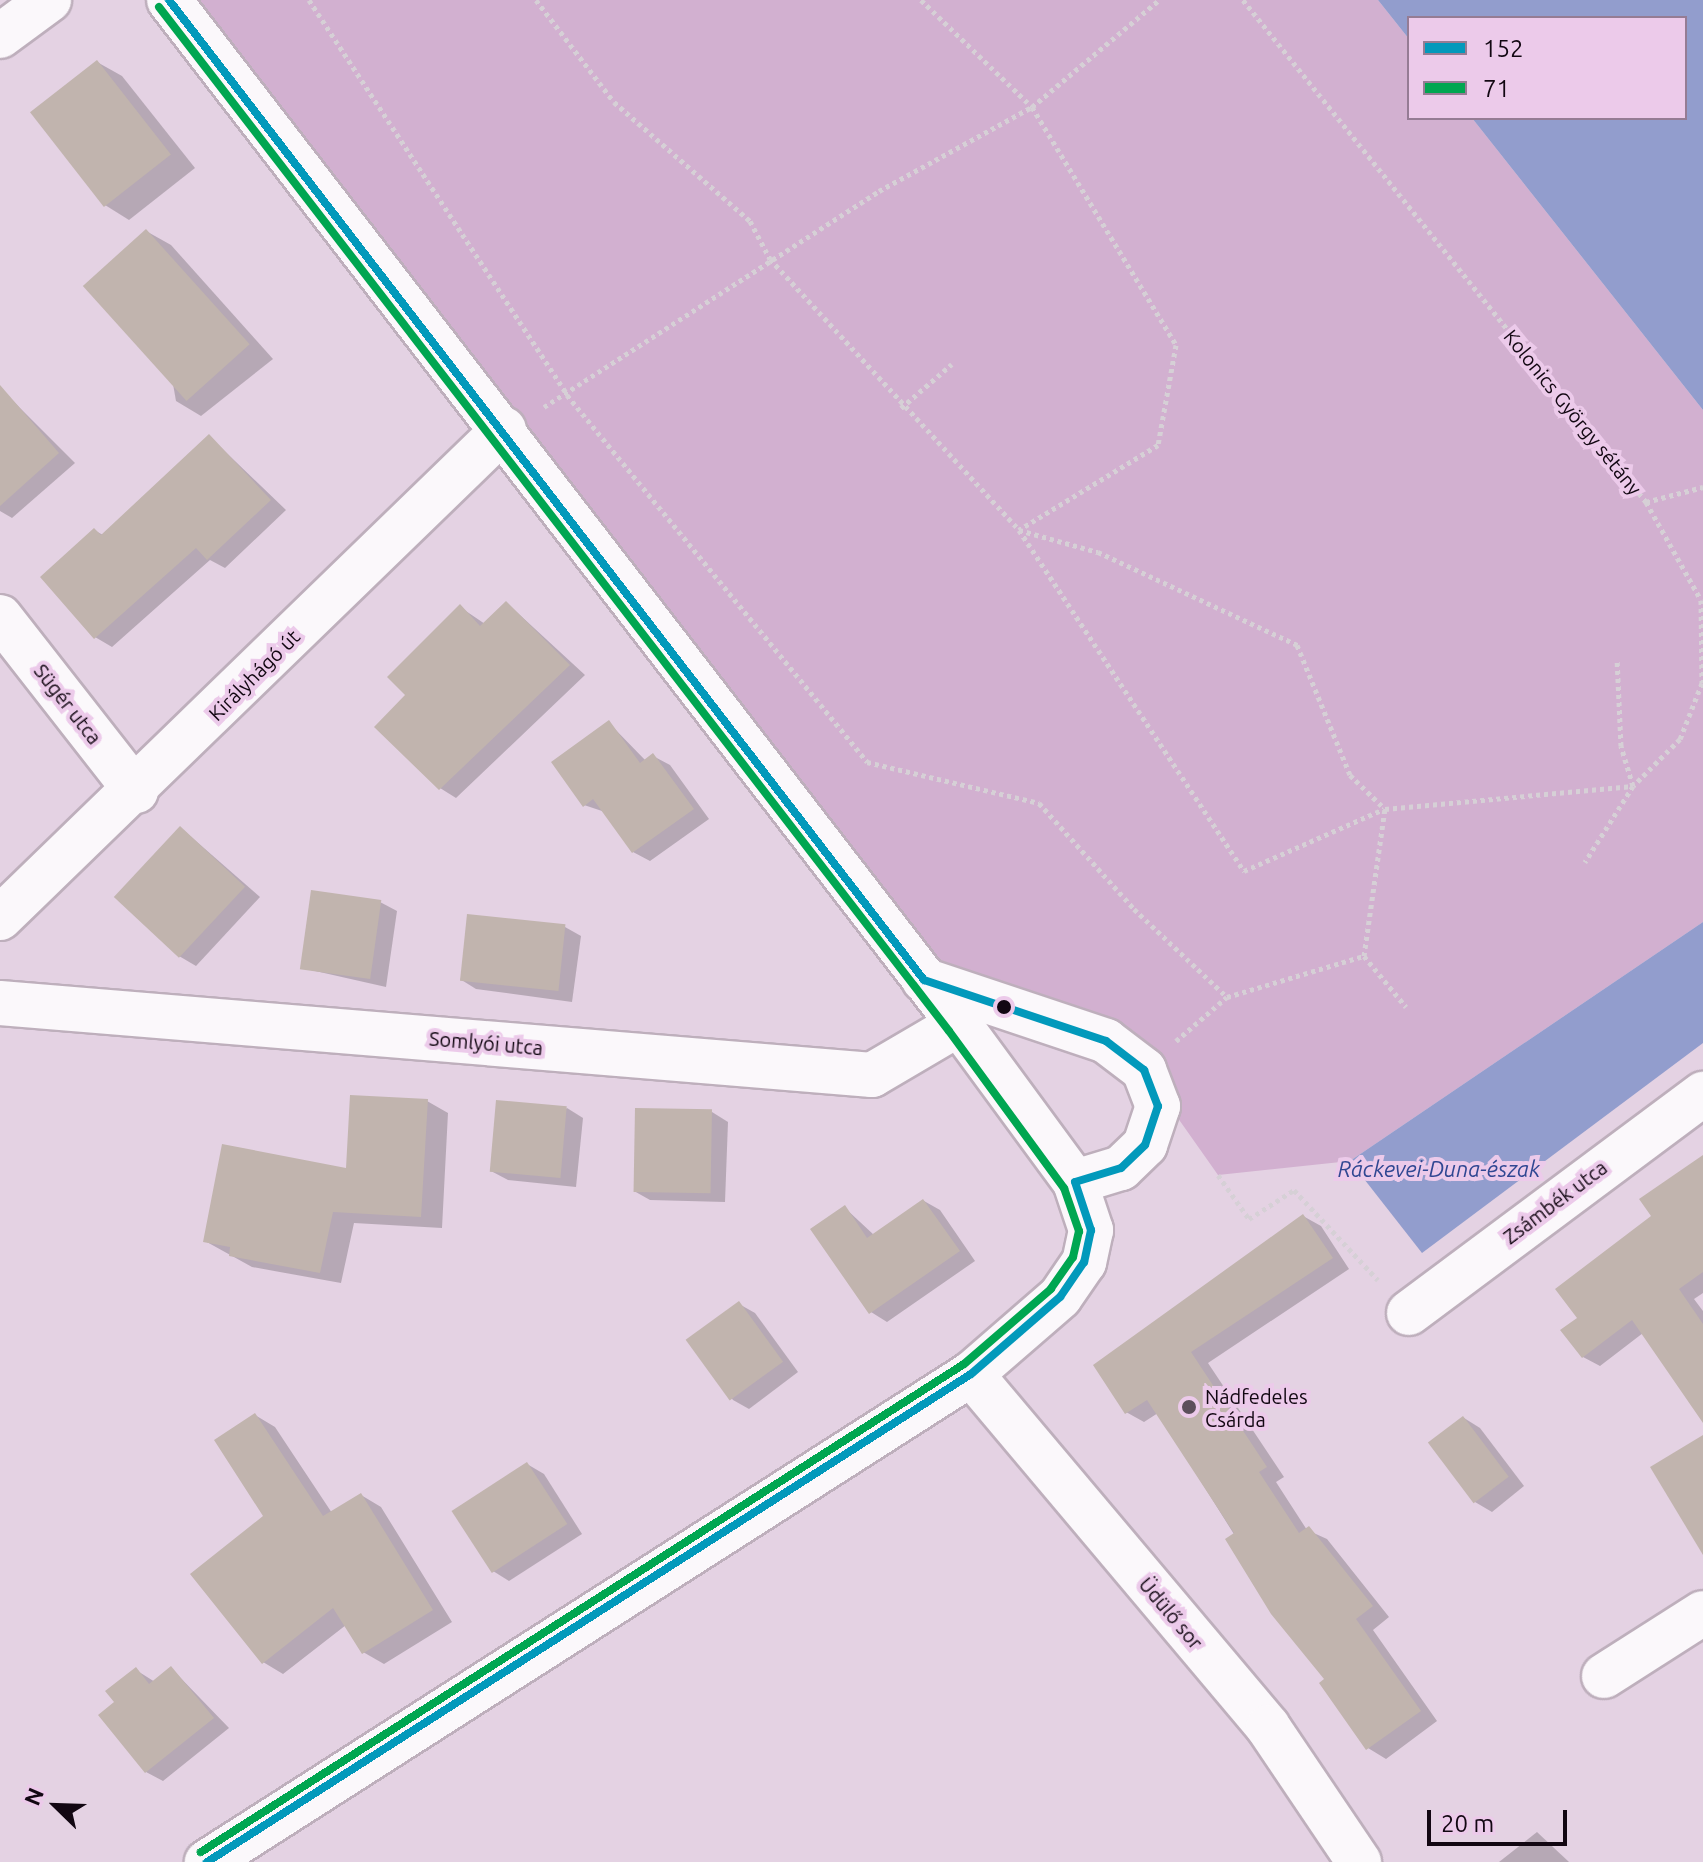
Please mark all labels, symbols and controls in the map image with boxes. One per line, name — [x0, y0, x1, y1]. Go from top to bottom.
legend — [1407, 16, 1687, 120]
text: 152 — [1483, 35, 1524, 62]
text: 71 — [1483, 75, 1510, 102]
street label: Kolonics György sétány — [1499, 324, 1647, 500]
street label: Királyhágó út — [203, 624, 305, 726]
street label: Sügér utca — [29, 659, 107, 749]
unlabelled marker — [996, 999, 1012, 1015]
street label: Somlyói utca — [428, 1026, 544, 1060]
street label: Zsámbék utca — [1498, 1155, 1612, 1249]
water label: Ráckevei-Duna-észak — [1338, 1156, 1540, 1182]
place label: Nádfedeles Csárda — [1205, 1384, 1308, 1431]
marker: Nádfedeles Csárda — [1180, 1398, 1198, 1416]
street label: Üdülő sor — [1134, 1572, 1208, 1654]
north arrow — [16, 1766, 96, 1846]
text: N — [19, 1784, 48, 1809]
scale bar — [1431, 1794, 1571, 1844]
text: 20 m — [1441, 1810, 1494, 1837]

